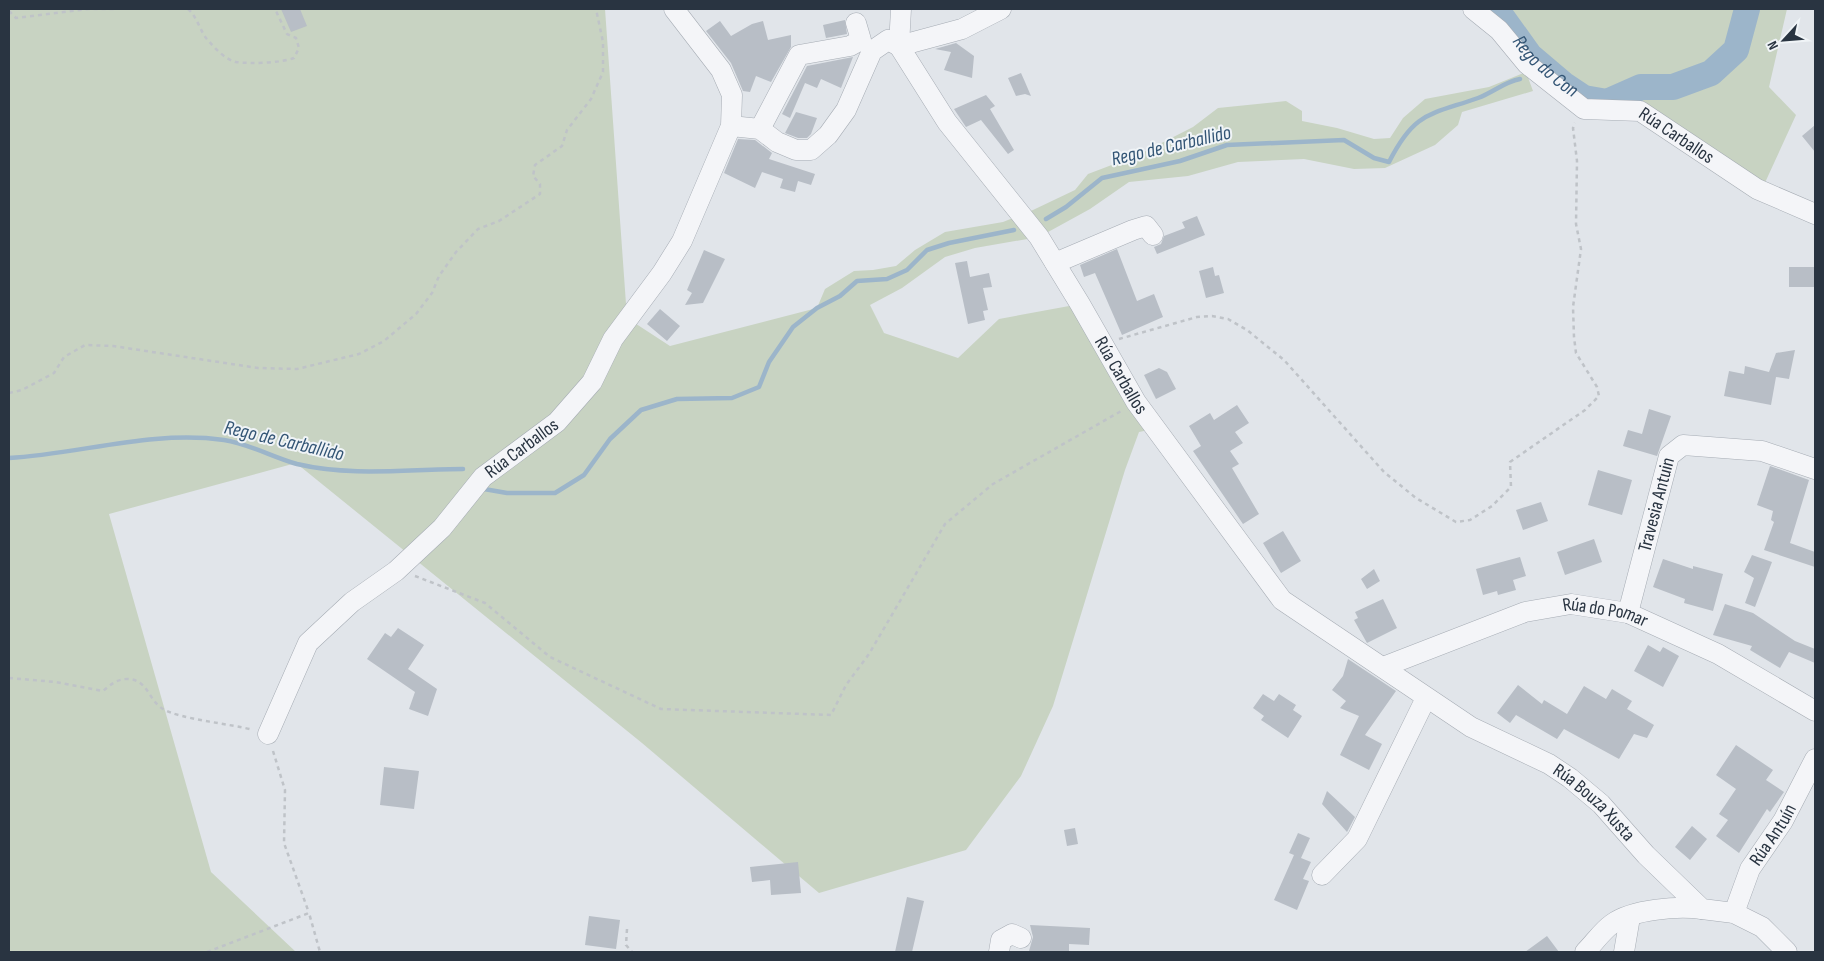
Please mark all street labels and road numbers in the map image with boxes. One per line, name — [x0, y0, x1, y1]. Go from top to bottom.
street label: Rúa Carballos — [1634, 102, 1719, 169]
street label: Rúa Carballos — [1090, 332, 1153, 419]
street label: Rúa Carballos — [480, 413, 563, 483]
street label: Travesia Antuin — [1633, 455, 1680, 554]
street label: Rúa do Pomar — [1561, 593, 1652, 632]
street label: Rúa Bouza Xusta — [1549, 758, 1640, 846]
street label: Rúa Antuín — [1744, 800, 1801, 870]

